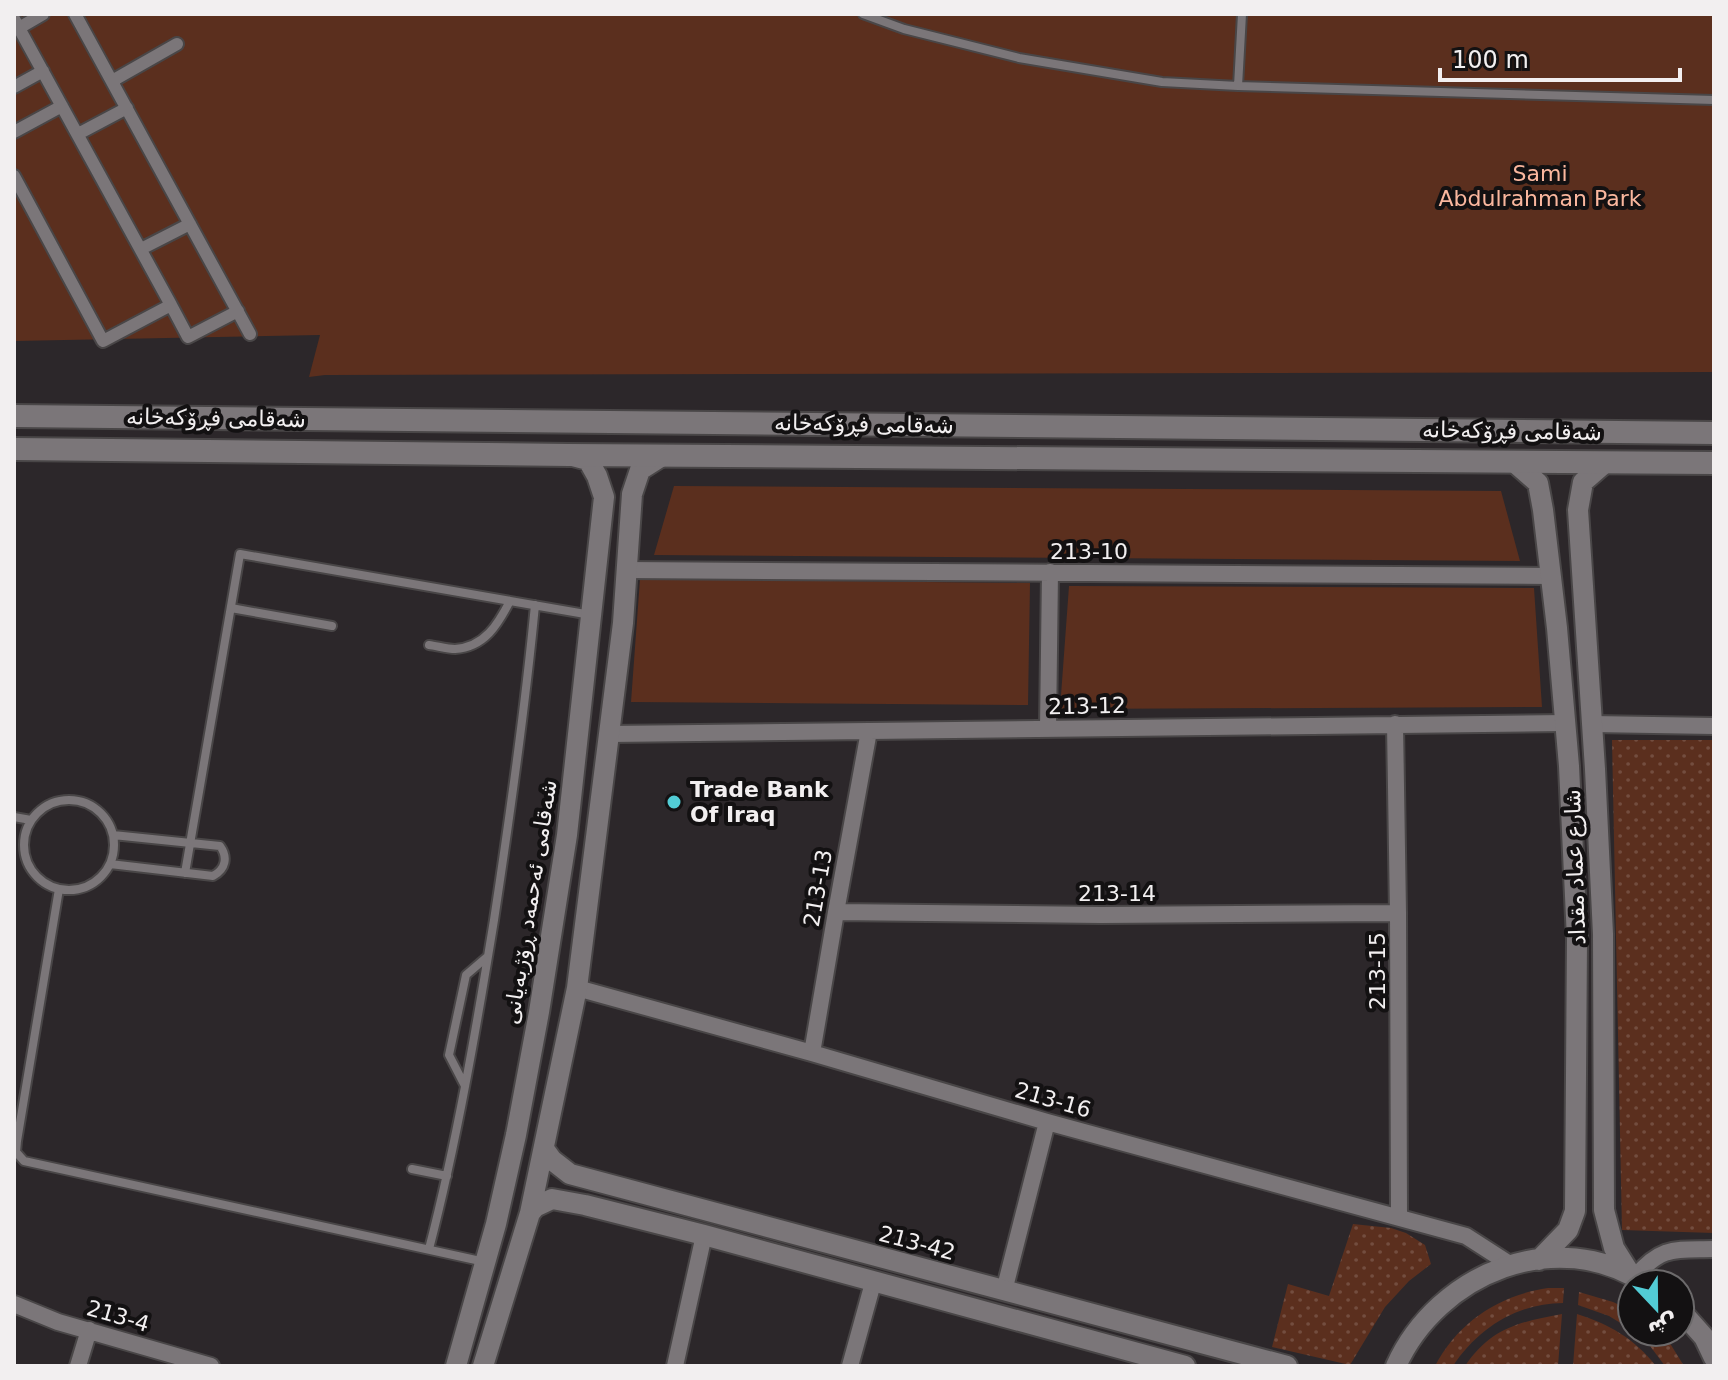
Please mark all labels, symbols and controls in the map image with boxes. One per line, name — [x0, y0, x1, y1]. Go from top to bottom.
scale bar — [1440, 32, 1680, 82]
text: 100 m — [1452, 46, 1529, 74]
park label: Sami Abdulrahman Park — [1439, 161, 1642, 211]
street label: شەقامی فڕۆکەخانە — [126, 404, 306, 432]
street label: شەقامی فڕۆکەخانە — [774, 410, 954, 438]
street label: شەقامی فڕۆکەخانە — [1422, 417, 1602, 445]
street label: 213-10 — [1050, 539, 1128, 564]
street label: 213-12 — [1048, 693, 1126, 719]
place label: Trade Bank Of Iraq — [690, 777, 830, 827]
street label: شەقامی ئەحمەد ڕۆژبەیانی — [498, 778, 562, 1026]
street label: شارع عماد مقداد — [1560, 789, 1590, 945]
marker: Trade Bank Of Iraq — [665, 793, 683, 811]
street label: 213-13 — [799, 847, 837, 929]
street label: 213-14 — [1078, 881, 1156, 906]
street label: 213-15 — [1365, 932, 1390, 1010]
street label: 213-16 — [1012, 1077, 1094, 1123]
street label: 213-42 — [876, 1221, 958, 1265]
north arrow — [1616, 1268, 1696, 1348]
street label: 213-4 — [84, 1295, 152, 1337]
text: ش — [1645, 1309, 1682, 1343]

